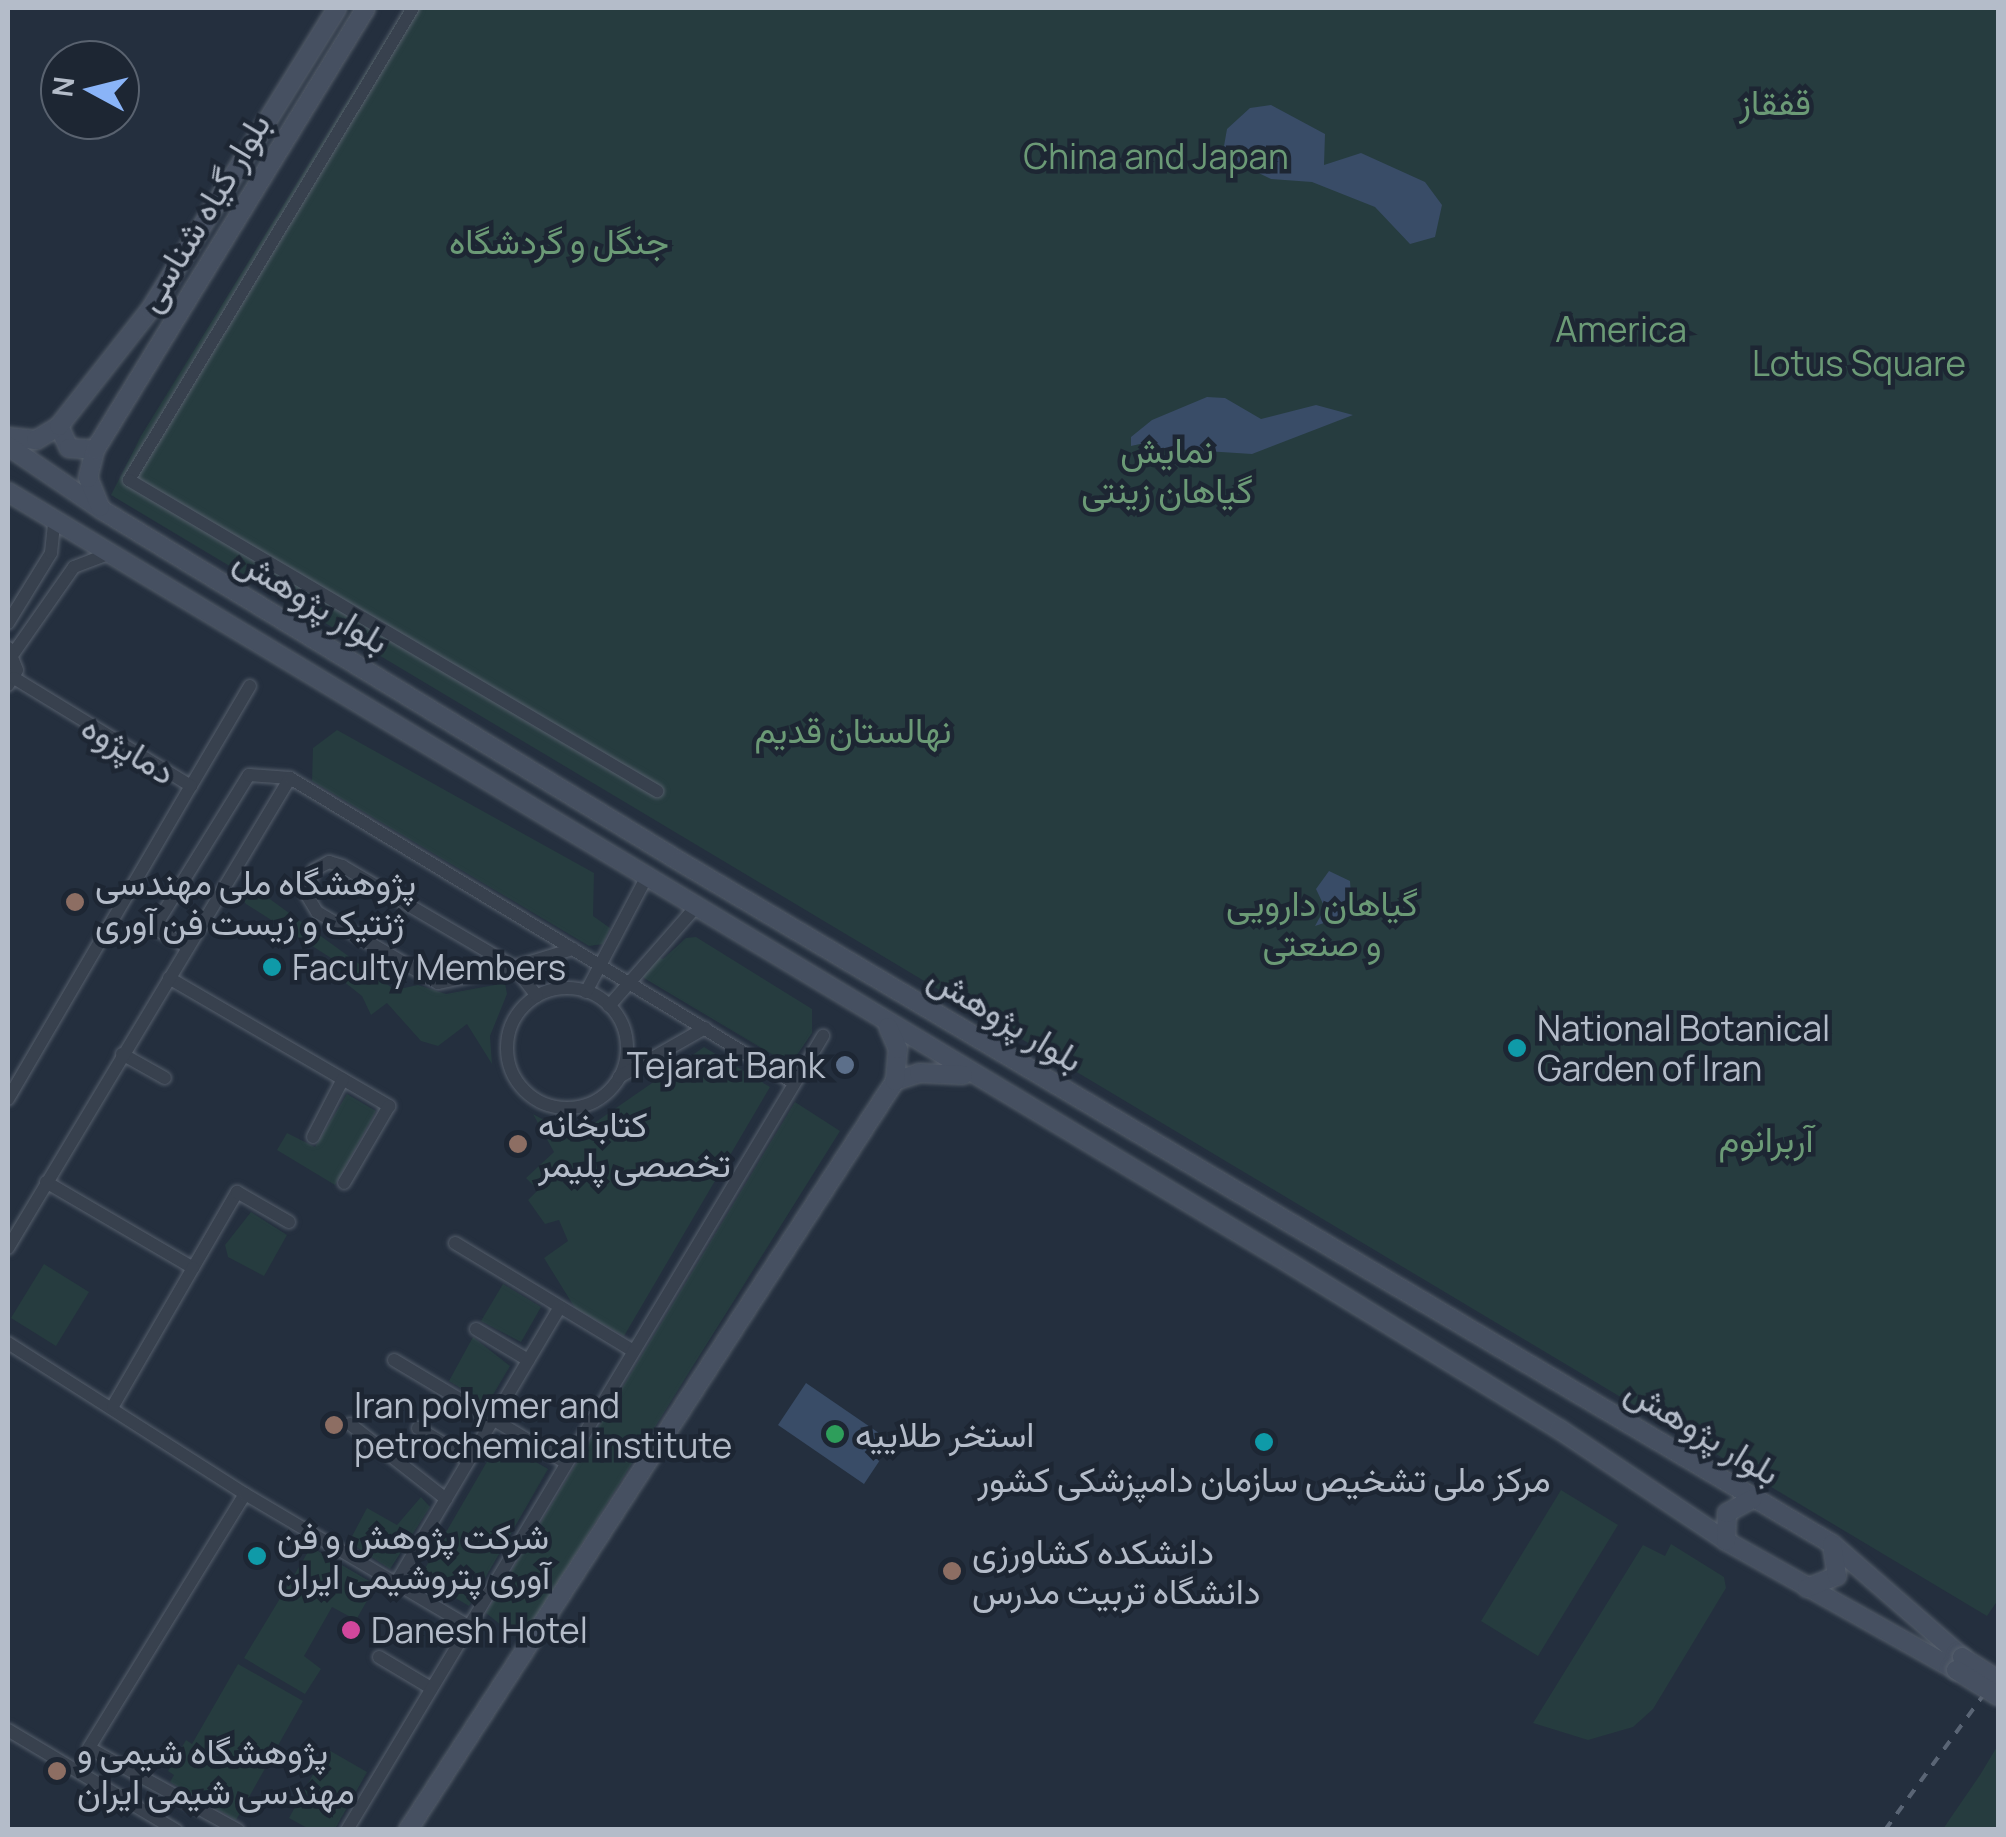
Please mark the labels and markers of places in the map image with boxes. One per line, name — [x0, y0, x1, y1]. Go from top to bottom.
place label: پژوهشگاه ملی مهندسی ژنتیک و زیست فن آوری — [95, 861, 416, 943]
marker: پژوهشگاه ملی مهندسی ژنتیک و زیست فن آوری — [64, 891, 86, 913]
place label: Faculty Members — [292, 946, 566, 988]
marker: Faculty Members — [261, 956, 283, 978]
place label: National Botanical Garden of Iran — [1537, 1007, 1830, 1089]
marker: National Botanical Garden of Iran — [1506, 1037, 1528, 1059]
place label: Tejarat Bank — [627, 1044, 825, 1086]
marker: Tejarat Bank — [834, 1054, 856, 1076]
place label: کتابخانه تخصصی پلیمر — [538, 1103, 731, 1185]
marker: کتابخانه تخصصی پلیمر — [507, 1133, 529, 1155]
place label: Iran polymer and petrochemical institute — [354, 1384, 732, 1466]
place label: استخر طلاییه — [855, 1413, 1034, 1455]
marker: Iran polymer and petrochemical institute — [323, 1414, 345, 1436]
marker: استخر طلاییه — [824, 1423, 846, 1445]
marker: مرکز ملی تشخیص سازمان دامپزشکی کشور — [1253, 1431, 1275, 1453]
place label: مرکز ملی تشخیص سازمان دامپزشکی کشور — [977, 1458, 1551, 1500]
place label: شرکت پژوهش و فن آوری پتروشیمی ایران — [277, 1515, 550, 1597]
place label: دانشکده کشاورزی دانشگاه تربیت مدرس — [972, 1530, 1261, 1612]
marker: شرکت پژوهش و فن آوری پتروشیمی ایران — [246, 1545, 268, 1567]
marker: دانشکده کشاورزی دانشگاه تربیت مدرس — [941, 1560, 963, 1582]
place label: Danesh Hotel — [371, 1609, 588, 1651]
marker: Danesh Hotel — [340, 1619, 362, 1641]
place label: پژوهشگاه شیمی و مهندسی شیمی ایران — [77, 1730, 355, 1812]
marker: پژوهشگاه شیمی و مهندسی شیمی ایران — [46, 1760, 68, 1782]

